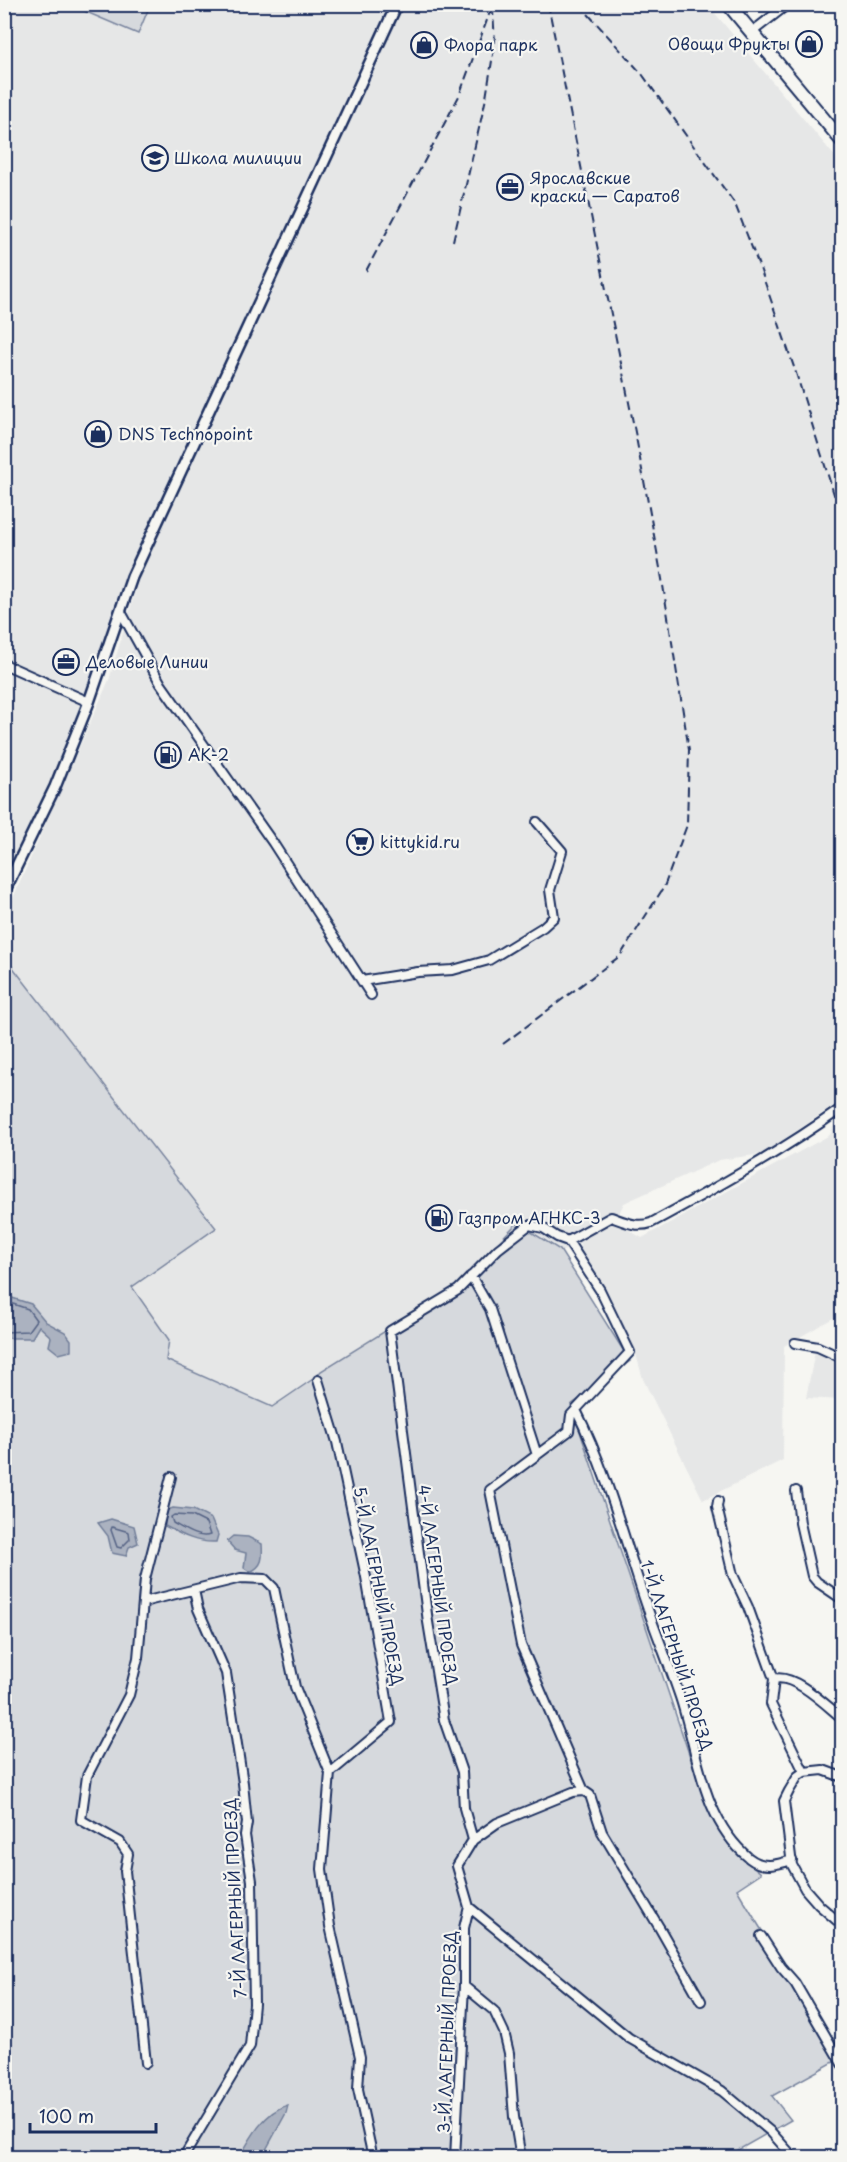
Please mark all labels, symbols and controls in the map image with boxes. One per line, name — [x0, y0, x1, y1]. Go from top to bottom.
shop icon: Овощи Фрукты — [794, 29, 824, 59]
shop icon: Флора парк — [409, 30, 439, 60]
place label: Овощи Фрукты — [668, 31, 790, 55]
place label: Флора парк — [444, 32, 538, 56]
school or university icon: Школа милиции — [140, 143, 170, 173]
place label: Школа милиции — [174, 145, 302, 169]
place label: Ярославские краски — Саратов — [529, 165, 680, 207]
office icon: Ярославские краски — Саратов — [495, 172, 525, 202]
shop icon: DNS Technopoint — [83, 419, 113, 449]
place label: DNS Technopoint — [118, 421, 253, 445]
office icon: Деловые Линии — [51, 647, 81, 677]
place label: Деловые Линии — [85, 649, 208, 673]
fuel station icon: АК-2 — [153, 740, 183, 770]
place label: АК-2 — [188, 742, 229, 766]
supermarket icon: kittykid.ru — [345, 827, 375, 857]
place label: kittykid.ru — [380, 829, 460, 853]
fuel station icon: Газпром АГНКС-3 — [424, 1203, 454, 1233]
place label: Газпром АГНКС-3 — [458, 1205, 600, 1229]
street label: 4-Й ЛАГЕРНЫЙ ПРОЕЗД — [413, 1483, 465, 1687]
street label: 5-Й ЛАГЕРНЫЙ ПРОЕЗД — [349, 1484, 411, 1687]
street label: 1-Й ЛАГЕРНЫЙ ПРОЕЗД — [636, 1556, 720, 1753]
street label: 7-Й ЛАГЕРНЫЙ ПРОЕЗД — [217, 1798, 251, 1999]
street label: 3-Й ЛАГЕРНЫЙ ПРОЕЗД — [430, 1931, 462, 2133]
scale bar — [30, 2096, 156, 2134]
text: 100 m — [39, 2102, 94, 2129]

